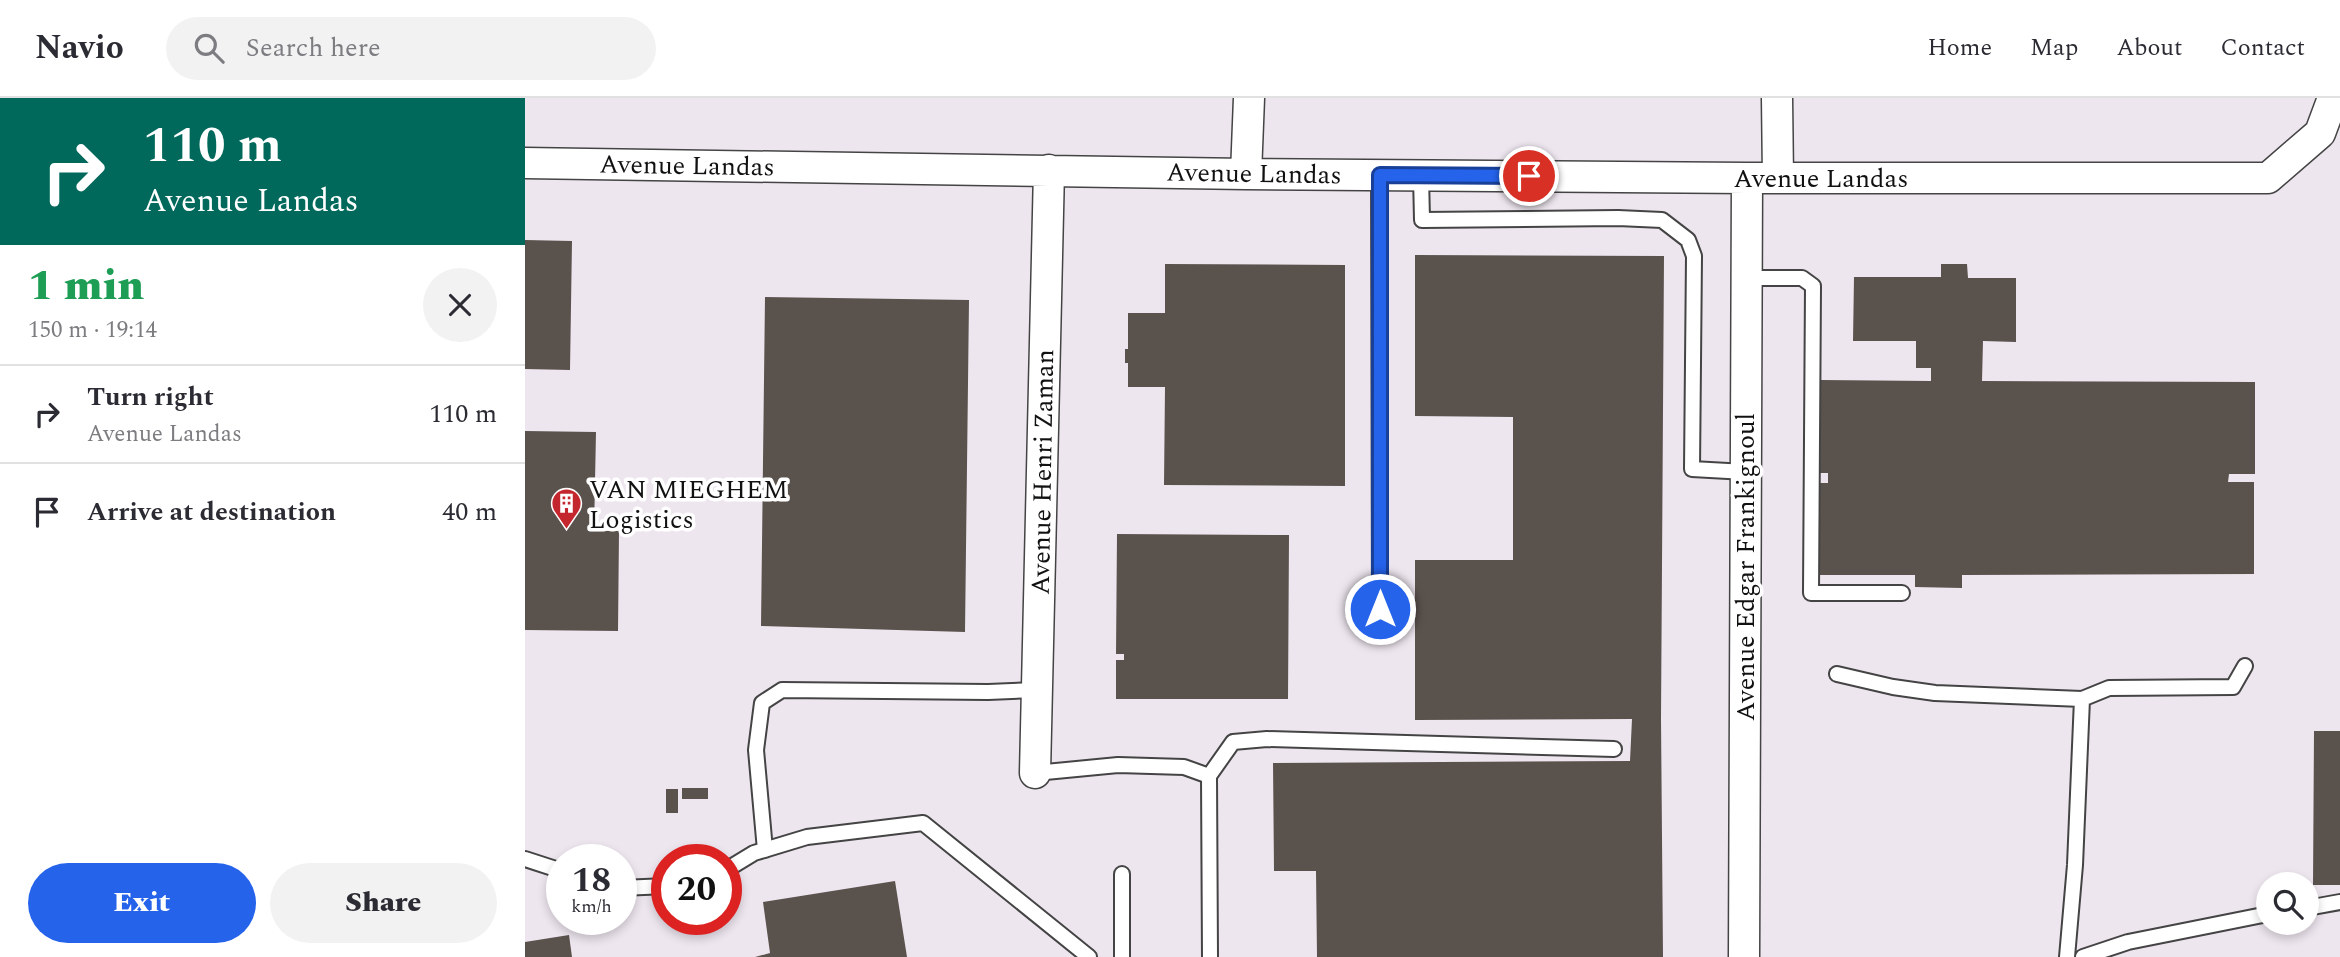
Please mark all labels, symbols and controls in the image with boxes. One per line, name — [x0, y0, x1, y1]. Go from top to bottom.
search box — [166, 17, 656, 80]
text: Navio — [35, 23, 124, 73]
text: Search here — [246, 28, 381, 68]
icon: search — [190, 29, 228, 67]
text: Home — [1927, 30, 1992, 66]
text: Map — [2030, 30, 2078, 66]
text: About — [2116, 30, 2182, 66]
text: Contact — [2220, 30, 2305, 66]
text: 110 m — [143, 109, 282, 184]
icon: right — [28, 126, 119, 217]
street label: Avenue Landas — [599, 144, 775, 188]
pin — [1499, 146, 1559, 206]
street label: Avenue Landas — [1166, 152, 1342, 196]
icon: arrive — [1510, 157, 1548, 195]
street label: Avenue Landas — [1733, 159, 1909, 199]
text: Avenue Landas — [143, 177, 359, 226]
text: 1 min — [28, 255, 144, 318]
button: close — [423, 268, 497, 342]
text: 150 m · 19:14 — [28, 313, 157, 348]
street label: Avenue Henri Zaman — [1021, 349, 1065, 595]
text: Turn right — [87, 377, 214, 417]
text: 110 m — [429, 394, 497, 434]
icon: right — [28, 395, 66, 433]
street label: Avenue Edgar Frankignoul — [1726, 413, 1766, 721]
text: Avenue Landas — [87, 417, 242, 452]
place label: VAN MIEGHEM Logistics — [589, 470, 788, 540]
building icon: VAN MIEGHEM Logistics — [549, 487, 583, 531]
text: Arrive at destination — [87, 492, 336, 532]
text: 40 m — [442, 492, 497, 532]
icon: arrive — [28, 493, 66, 531]
position arrow — [1343, 572, 1417, 646]
speed limit sign: 20 — [651, 844, 742, 935]
text: 18 — [572, 854, 611, 907]
button: Exit — [28, 863, 256, 943]
button: Share — [270, 863, 497, 943]
map controls — [2256, 872, 2319, 935]
button: search — [2256, 872, 2319, 935]
text: km/h — [571, 893, 612, 920]

